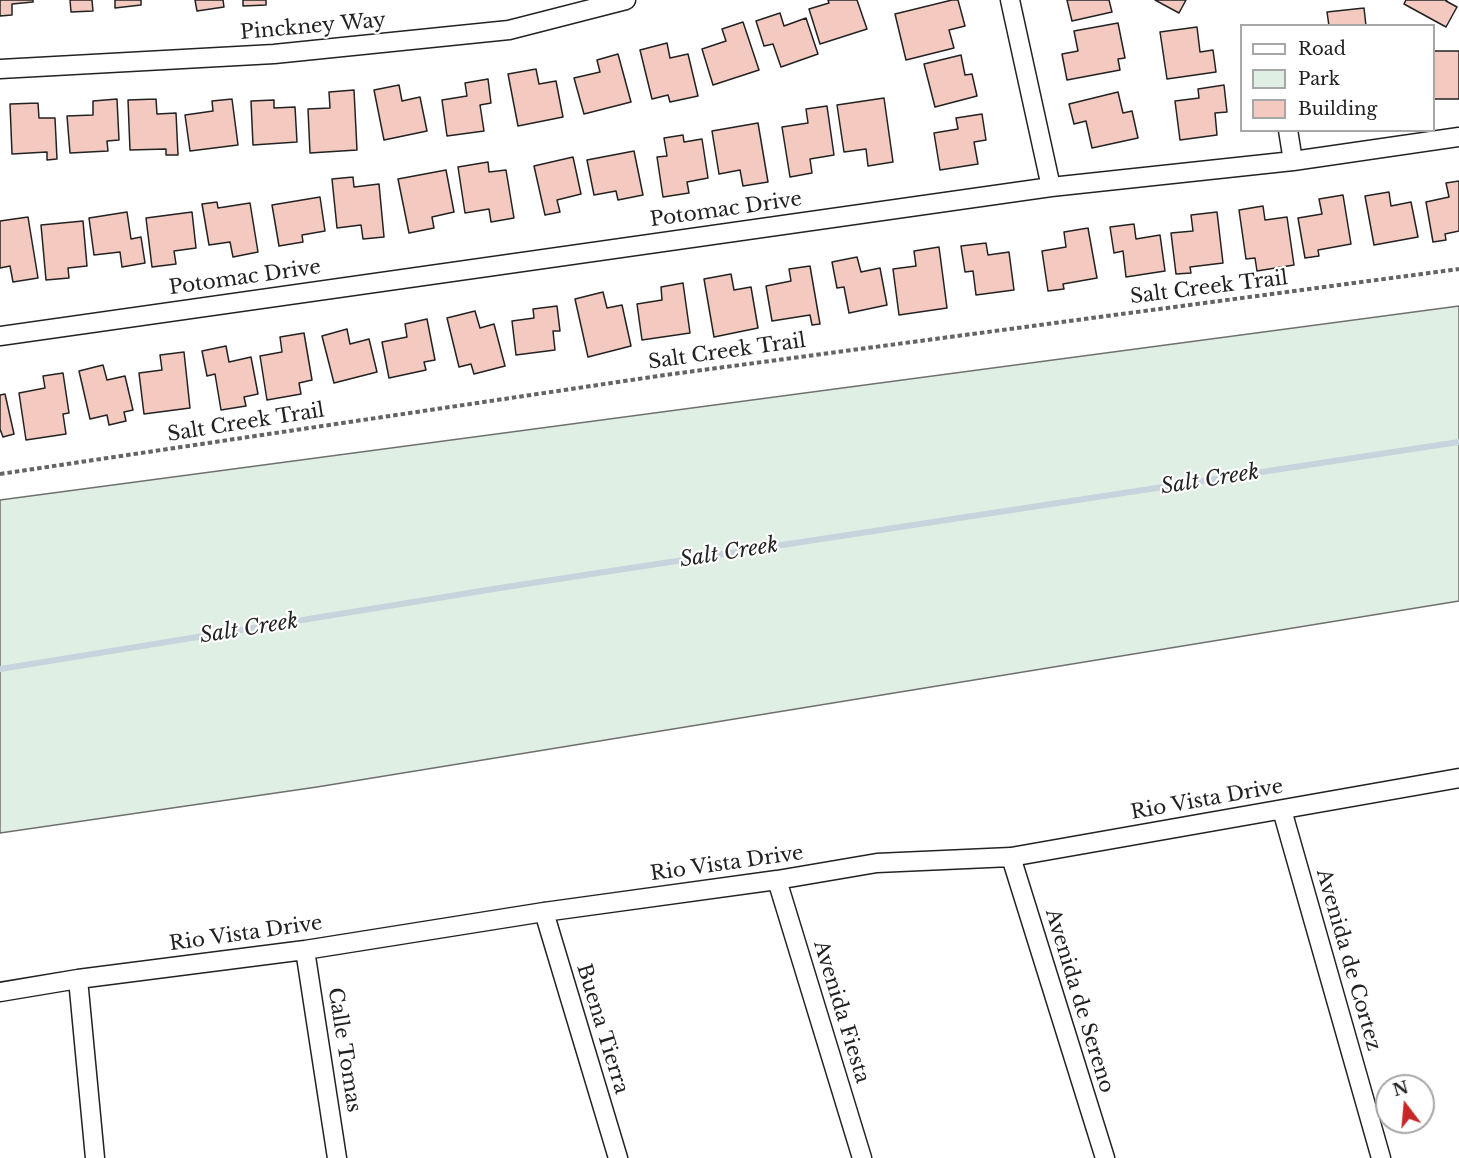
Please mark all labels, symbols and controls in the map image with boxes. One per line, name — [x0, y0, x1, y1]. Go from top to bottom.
street label: Pinckney Way — [239, 9, 387, 45]
legend — [1240, 24, 1435, 132]
text: Road — [1298, 38, 1346, 60]
text: Park — [1298, 68, 1340, 90]
text: Building — [1298, 98, 1377, 120]
street label: Potomac Drive — [649, 187, 803, 233]
street label: Potomac Drive — [168, 255, 322, 301]
street label: Salt Creek Trail — [1129, 266, 1289, 310]
street label: Salt Creek Trail — [647, 329, 807, 375]
street label: Salt Creek Trail — [166, 399, 326, 447]
water label: Salt Creek — [1159, 460, 1261, 500]
water label: Salt Creek — [678, 533, 780, 573]
water label: Salt Creek — [198, 609, 300, 649]
street label: Rio Vista Drive — [1129, 775, 1285, 825]
street label: Rio Vista Drive — [649, 841, 805, 887]
street label: Avenida de Cortez — [1311, 866, 1385, 1054]
street label: Avenida de Sereno — [1040, 906, 1118, 1096]
street label: Rio Vista Drive — [168, 911, 324, 957]
street label: Avenida Fiesta — [808, 938, 874, 1086]
street label: Buena Tierra — [571, 961, 633, 1097]
street label: Calle Tomas — [322, 986, 366, 1114]
north arrow — [1375, 1074, 1435, 1134]
text: N — [1391, 1077, 1411, 1100]

